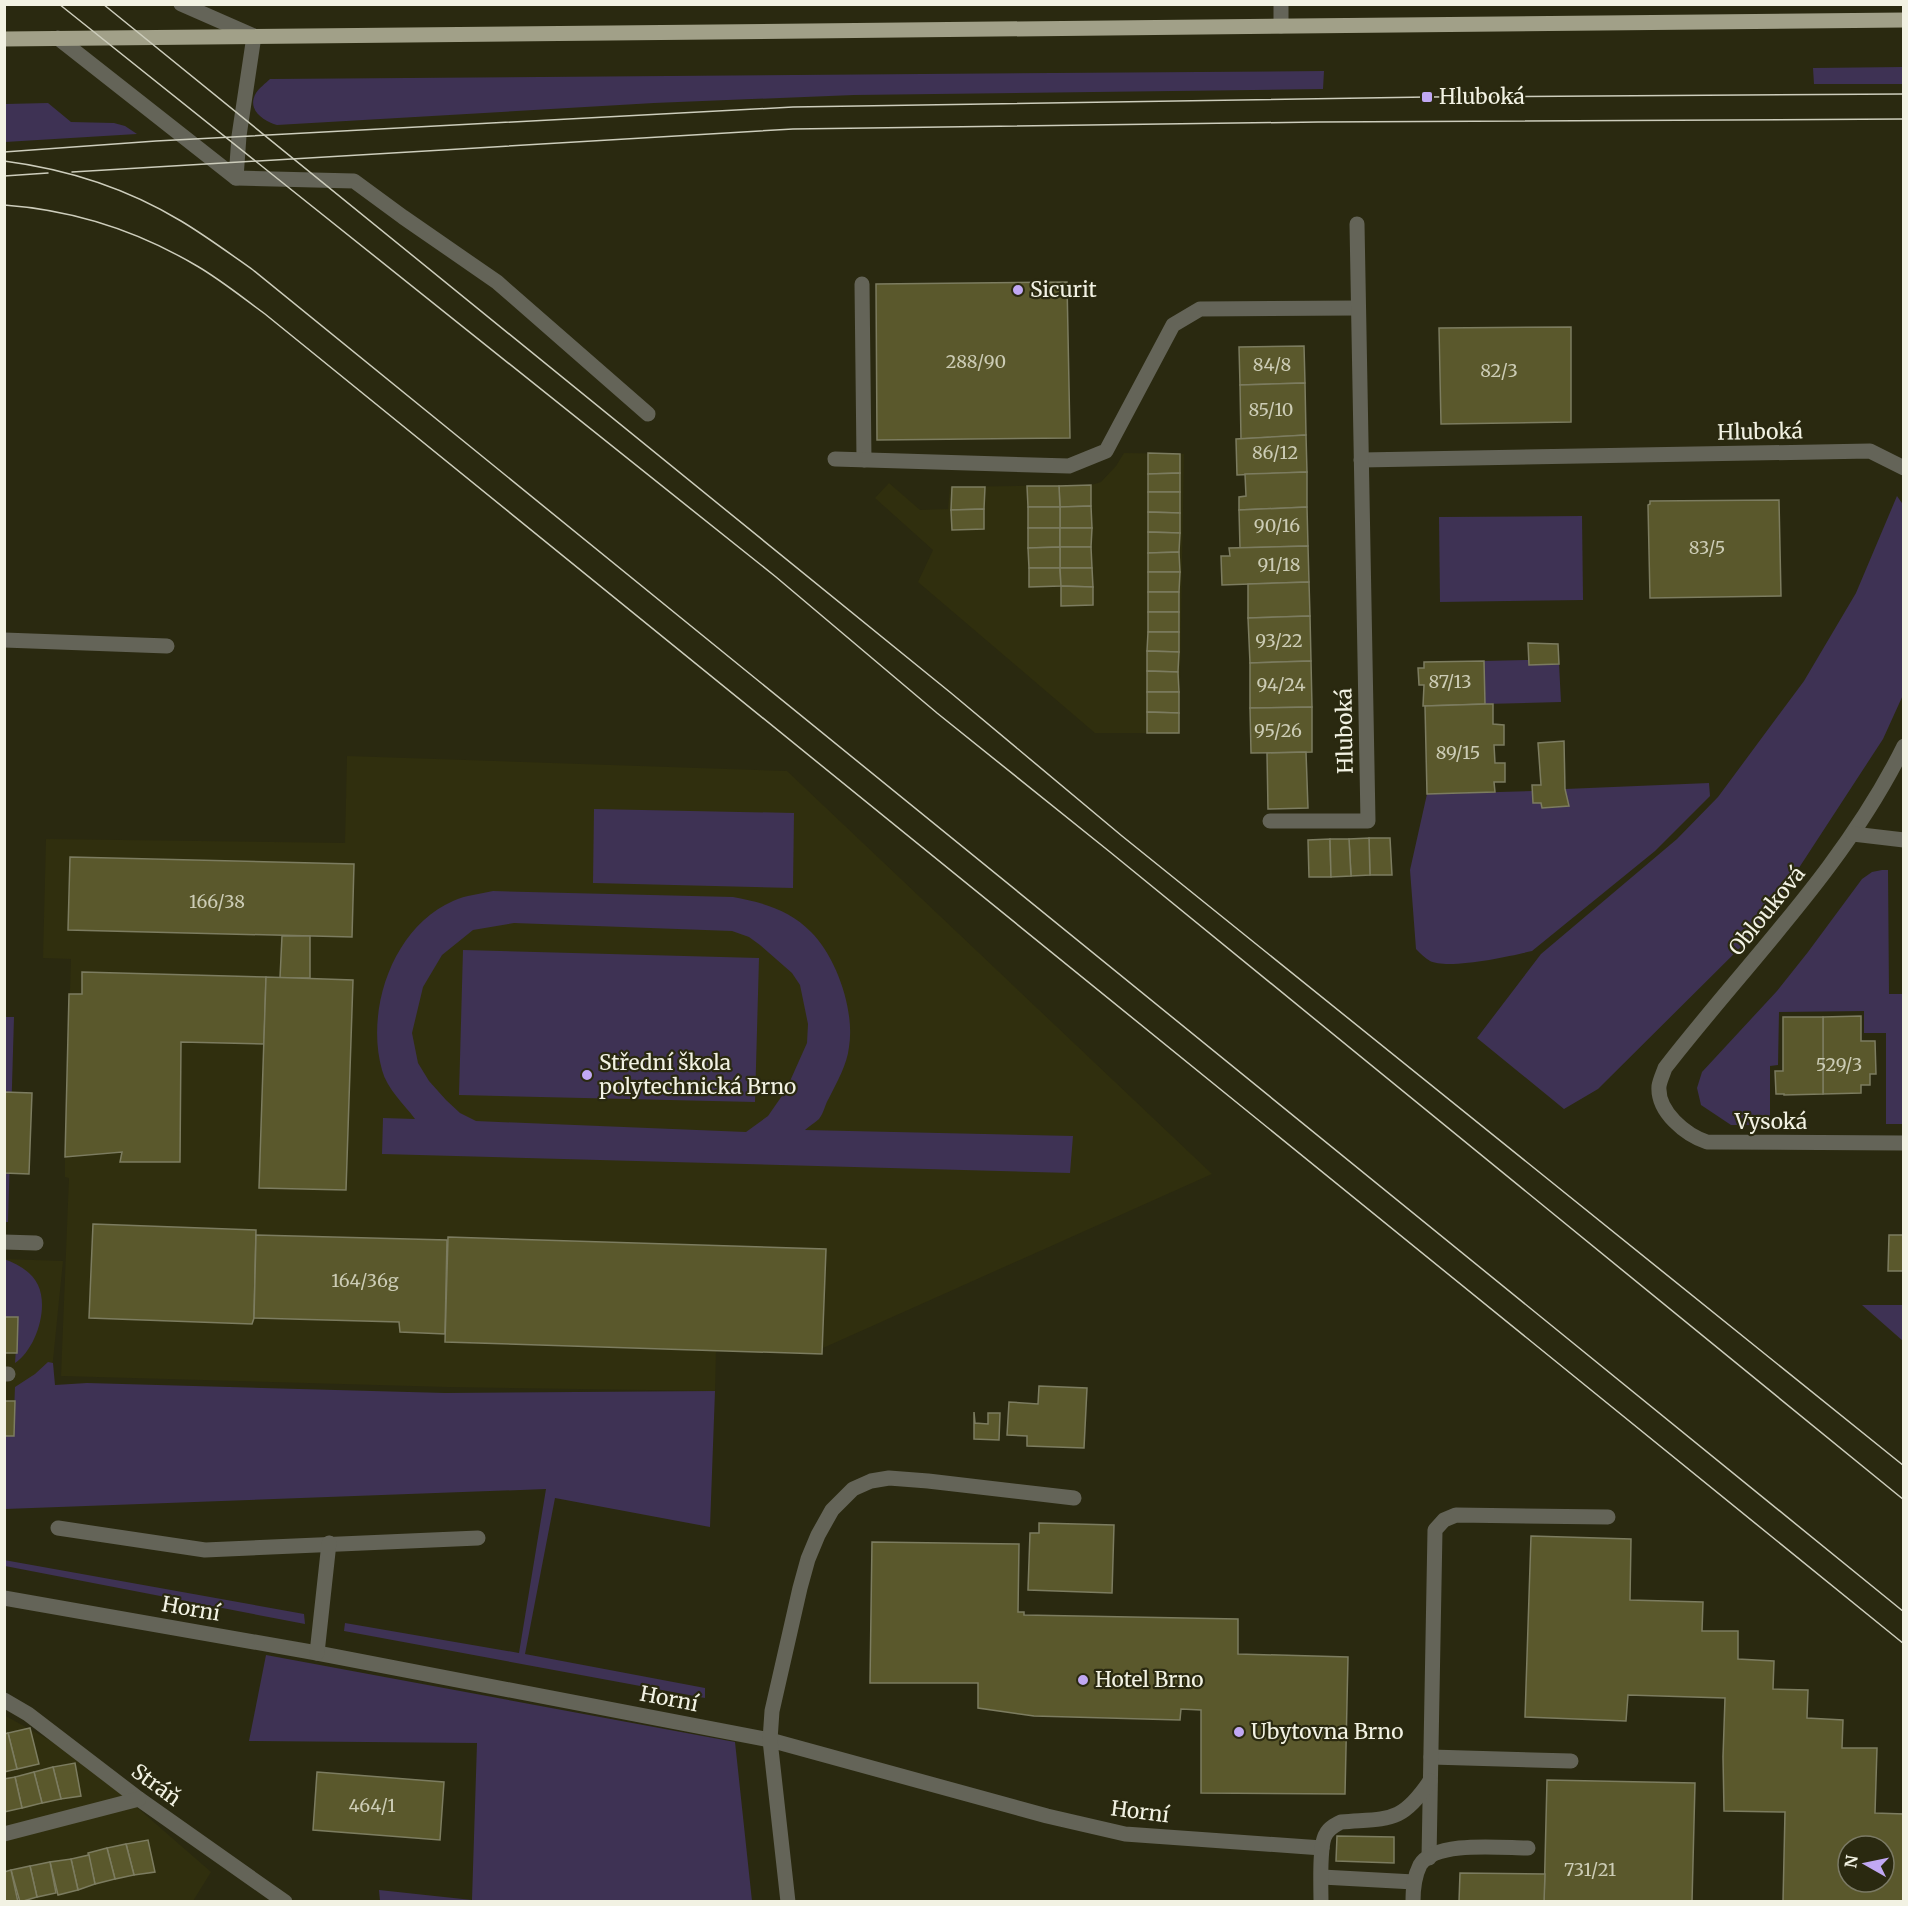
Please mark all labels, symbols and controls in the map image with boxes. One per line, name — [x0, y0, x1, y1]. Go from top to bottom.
place label: Hluboká — [1439, 83, 1525, 110]
marker: Hluboká — [1420, 90, 1434, 104]
place label: Sicurit — [1030, 276, 1097, 303]
marker: Sicurit — [1011, 283, 1025, 297]
house number: 288/90 — [946, 350, 1006, 373]
house number: 84/8 — [1253, 353, 1291, 376]
house number: 82/3 — [1480, 359, 1518, 382]
house number: 85/10 — [1249, 398, 1293, 421]
street label: Hluboká — [1717, 417, 1803, 446]
house number: 86/12 — [1252, 441, 1298, 464]
house number: 90/16 — [1254, 514, 1300, 537]
house number: 83/5 — [1689, 536, 1725, 559]
house number: 91/18 — [1258, 553, 1300, 576]
house number: 93/22 — [1255, 629, 1303, 652]
house number: 87/13 — [1428, 670, 1472, 693]
house number: 94/24 — [1257, 673, 1305, 696]
street label: Hluboká — [1330, 688, 1359, 774]
house number: 95/26 — [1254, 719, 1302, 742]
house number: 89/15 — [1436, 741, 1480, 764]
street label: Oblouková — [1722, 861, 1811, 961]
house number: 166/38 — [189, 890, 245, 913]
place label: Střední škola polytechnická Brno — [599, 1049, 796, 1100]
house number: 529/3 — [1816, 1053, 1862, 1076]
marker: Střední škola polytechnická Brno — [580, 1068, 594, 1082]
street label: Vysoká — [1734, 1108, 1807, 1135]
house number: 164/36g — [331, 1269, 399, 1292]
street label: Horní — [160, 1590, 224, 1627]
place label: Hotel Brno — [1095, 1666, 1204, 1693]
marker: Hotel Brno — [1076, 1673, 1090, 1687]
street label: Horní — [638, 1680, 702, 1718]
place label: Ubytovna Brno — [1251, 1718, 1403, 1745]
marker: Ubytovna Brno — [1232, 1725, 1246, 1739]
street label: Stráň — [126, 1758, 187, 1812]
house number: 464/1 — [348, 1794, 396, 1817]
street label: Horní — [1109, 1795, 1172, 1829]
north arrow — [1836, 1834, 1896, 1894]
text: N — [1840, 1853, 1862, 1869]
house number: 731/21 — [1564, 1858, 1616, 1881]

